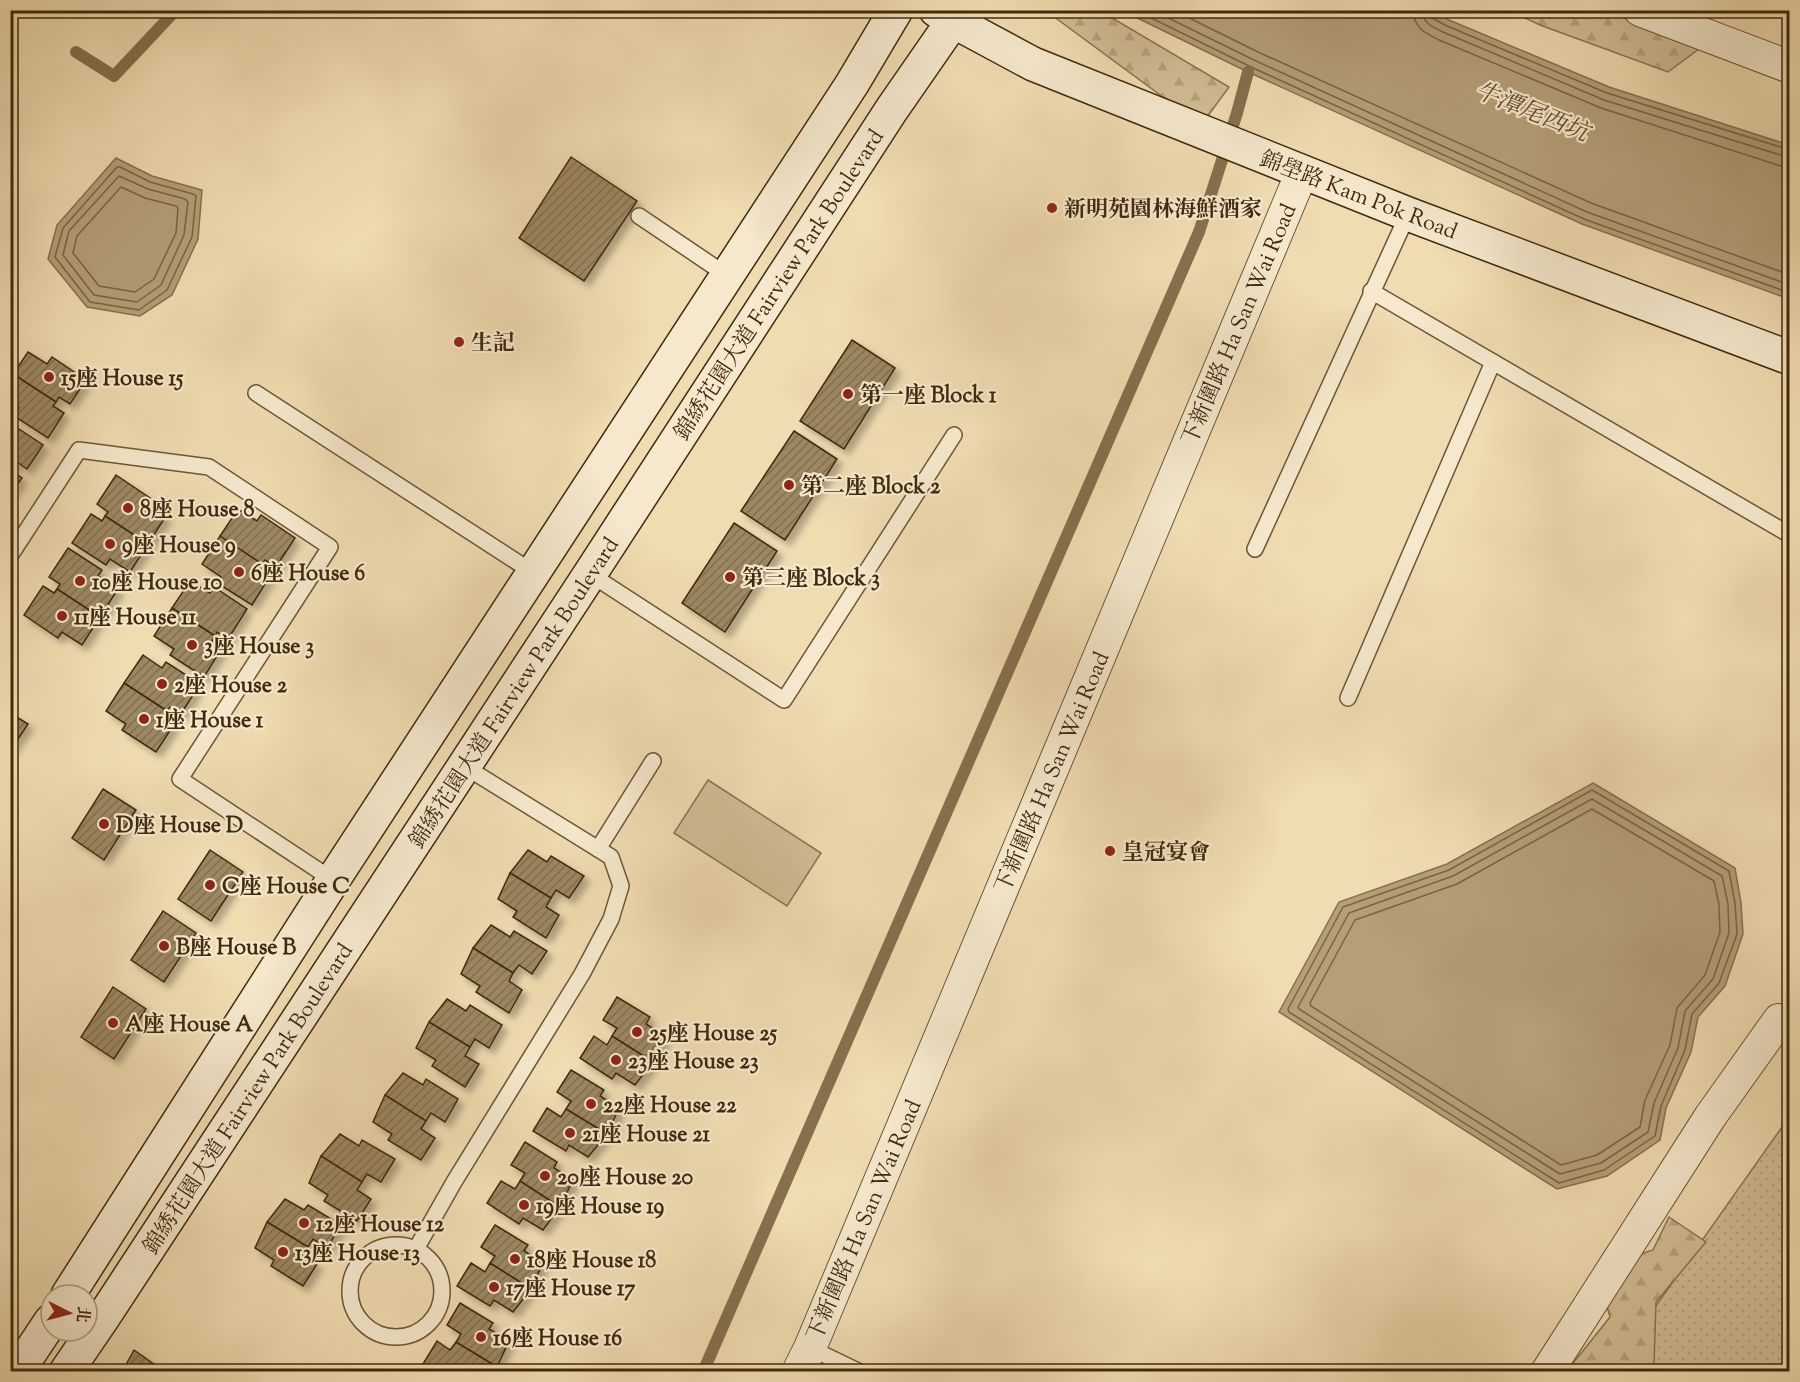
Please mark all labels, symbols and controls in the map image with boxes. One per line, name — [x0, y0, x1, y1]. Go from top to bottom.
water label: 牛潭尾西坑 — [1469, 75, 1597, 153]
street label: 錦綉花園大道 Fairview Park Boulevard — [668, 124, 893, 447]
street label: 錦壆路 Kam Pok Road — [1255, 144, 1461, 249]
place label: 新明苑園林海鮮酒家 — [1064, 195, 1262, 227]
street label: 下新圍路 Ha San Wai Road — [1175, 199, 1306, 451]
marker: 新明苑園林海鮮酒家 — [1045, 201, 1059, 215]
place label: 生記 — [471, 329, 515, 361]
marker: 生記 — [452, 335, 466, 349]
place label: 15座 House 15 — [61, 364, 184, 396]
marker: 15座 House 15 — [42, 370, 56, 384]
place label: 第一座 Block 1 — [860, 381, 997, 413]
marker: 第一座 Block 1 — [841, 387, 855, 401]
place label: 第二座 Block 2 — [801, 472, 941, 504]
marker: 第二座 Block 2 — [782, 478, 796, 492]
place label: 8座 House 8 — [140, 495, 254, 527]
marker: 8座 House 8 — [121, 501, 135, 515]
place label: 9座 House 9 — [122, 531, 236, 563]
street label: 錦綉花園大道 Fairview Park Boulevard — [403, 532, 628, 855]
marker: 9座 House 9 — [103, 537, 117, 551]
place label: 6座 House 6 — [251, 559, 365, 591]
place label: 第三座 Block 3 — [742, 564, 880, 596]
marker: 6座 House 6 — [232, 565, 246, 579]
place label: 10座 House 10 — [92, 568, 223, 600]
marker: 第三座 Block 3 — [723, 570, 737, 584]
marker: 10座 House 10 — [73, 574, 87, 588]
place label: 11座 House 11 — [74, 603, 197, 635]
marker: 11座 House 11 — [55, 609, 69, 623]
place label: 3座 House 3 — [204, 632, 314, 664]
marker: 3座 House 3 — [185, 638, 199, 652]
street label: 下新圍路 Ha San Wai Road — [988, 647, 1119, 899]
place label: 2座 House 2 — [174, 671, 288, 703]
marker: 2座 House 2 — [155, 677, 169, 691]
place label: 1座 House 1 — [156, 706, 264, 738]
marker: 1座 House 1 — [137, 712, 151, 726]
place label: D座 House D — [116, 811, 243, 843]
marker: D座 House D — [97, 817, 111, 831]
place label: 皇冠宴會 — [1122, 838, 1210, 870]
marker: 皇冠宴會 — [1103, 844, 1117, 858]
place label: C座 House C — [222, 872, 350, 904]
marker: C座 House C — [203, 878, 217, 892]
place label: B座 House B — [176, 933, 296, 965]
street label: 錦綉花園大道 Fairview Park Boulevard — [137, 938, 362, 1261]
marker: B座 House B — [157, 939, 171, 953]
place label: A座 House A — [125, 1010, 253, 1042]
marker: A座 House A — [106, 1016, 120, 1030]
place label: 25座 House 25 — [649, 1019, 777, 1051]
marker: 25座 House 25 — [630, 1025, 644, 1039]
place label: 23座 House 23 — [628, 1047, 759, 1079]
marker: 23座 House 23 — [609, 1053, 623, 1067]
place label: 22座 House 22 — [603, 1091, 737, 1123]
street label: 下新圍路 Ha San Wai Road — [800, 1095, 931, 1347]
marker: 22座 House 22 — [584, 1097, 598, 1111]
place label: 21座 House 21 — [582, 1120, 710, 1152]
marker: 21座 House 21 — [563, 1126, 577, 1140]
place label: 20座 House 20 — [557, 1163, 694, 1195]
marker: 20座 House 20 — [538, 1169, 552, 1183]
place label: 19座 House 19 — [536, 1192, 665, 1224]
marker: 19座 House 19 — [517, 1198, 531, 1212]
place label: 12座 House 12 — [316, 1210, 445, 1242]
marker: 12座 House 12 — [297, 1216, 311, 1230]
place label: 13座 House 13 — [295, 1239, 420, 1271]
marker: 13座 House 13 — [276, 1245, 290, 1259]
place label: 18座 House 18 — [527, 1246, 656, 1278]
marker: 18座 House 18 — [508, 1252, 522, 1266]
place label: 17座 House 17 — [506, 1274, 636, 1306]
marker: 17座 House 17 — [487, 1280, 501, 1294]
north arrow — [39, 1283, 99, 1343]
text: 北 — [69, 1305, 94, 1323]
place label: 16座 House 16 — [493, 1324, 622, 1356]
marker: 16座 House 16 — [474, 1330, 488, 1344]

